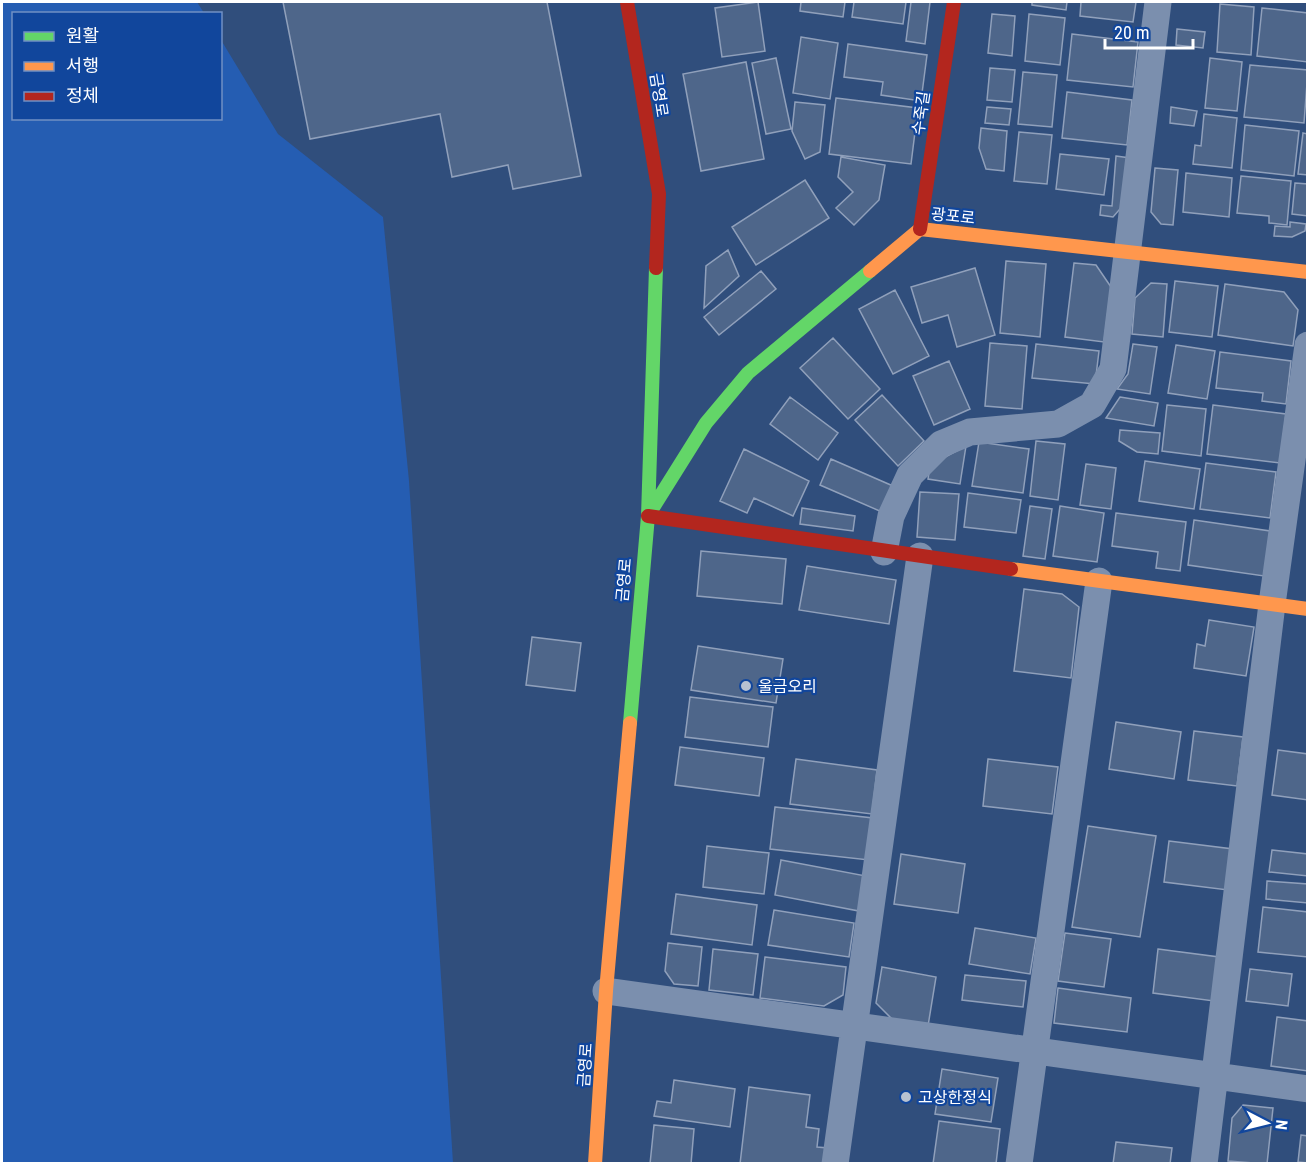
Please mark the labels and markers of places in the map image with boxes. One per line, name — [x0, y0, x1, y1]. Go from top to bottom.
place label: 울금오리 — [758, 677, 817, 696]
marker: 울금오리 — [739, 679, 753, 693]
place label: 고상한정식 — [918, 1088, 992, 1107]
marker: 고상한정식 — [899, 1090, 913, 1104]

